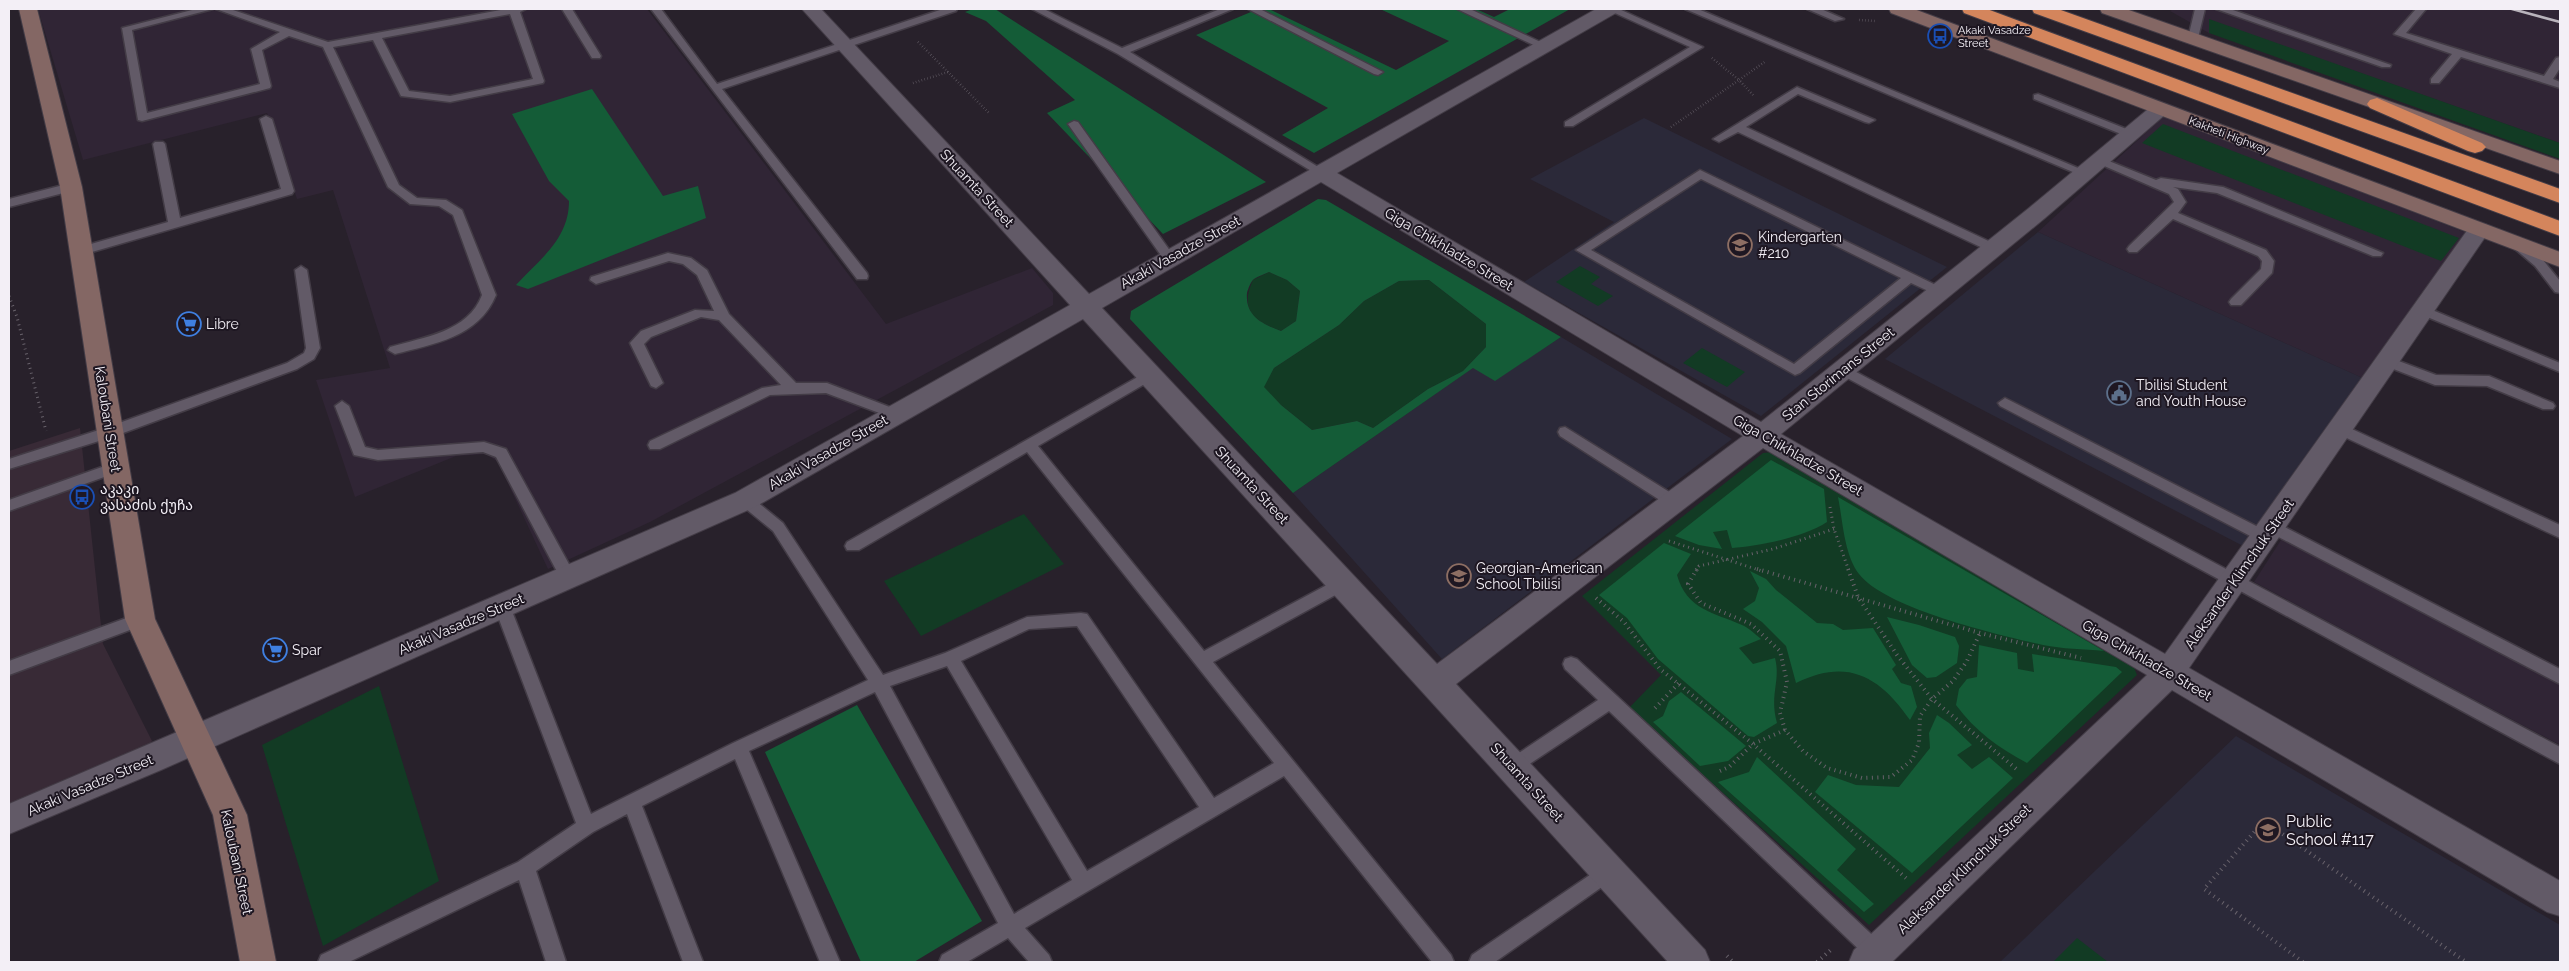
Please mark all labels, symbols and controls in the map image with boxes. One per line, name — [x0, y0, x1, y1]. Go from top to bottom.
bus stop icon: Akaki Vasadze Street — [1927, 23, 1953, 49]
place label: Akaki Vasadze Street — [1958, 24, 2031, 50]
street label: Kakheti Highway — [2187, 114, 2271, 157]
street label: Shuamta Street — [937, 146, 1017, 230]
street label: Giga Chikhladze Street — [1382, 204, 1516, 294]
street label: Akaki Vasadze Street — [1117, 212, 1243, 292]
place label: Kindergarten #210 — [1758, 229, 1842, 261]
school or university icon: Kindergarten #210 — [1727, 232, 1753, 258]
supermarket icon: Libre — [176, 311, 202, 337]
place label: Libre — [206, 316, 239, 332]
street label: Stan Storimans Street — [1779, 324, 1897, 424]
street label: Kaloubani Street — [92, 365, 124, 473]
place label: Tbilisi Student and Youth House — [2136, 377, 2246, 409]
public building icon: Tbilisi Student and Youth House — [2106, 380, 2132, 406]
street label: Akaki Vasadze Street — [766, 411, 891, 493]
street label: Giga Chikhladze Street — [1730, 411, 1866, 499]
street label: Shuamta Street — [1212, 443, 1292, 527]
place label: აკაკი ვასაძის ქუჩა — [100, 481, 193, 514]
bus stop icon: აკაკი ვასაძის ქუჩა — [69, 484, 95, 510]
street label: Aleksander Klimchuk Street — [2181, 496, 2297, 652]
place label: Georgian-American School Tbilisi — [1476, 560, 1603, 592]
school or university icon: Georgian-American School Tbilisi — [1446, 563, 1472, 589]
street label: Akaki Vasadze Street — [396, 590, 526, 658]
street label: Giga Chikhladze Street — [2079, 616, 2215, 704]
supermarket icon: Spar — [262, 637, 288, 663]
place label: Spar — [292, 642, 322, 658]
street label: Shuamta Street — [1488, 739, 1567, 825]
street label: Akaki Vasadze Street — [25, 751, 155, 819]
street label: Aleksander Klimchuk Street — [1894, 801, 2034, 937]
street label: Kaloubani Street — [218, 808, 256, 916]
place label: Public School #117 — [2286, 812, 2374, 849]
school or university icon: Public School #117 — [2255, 817, 2281, 843]

